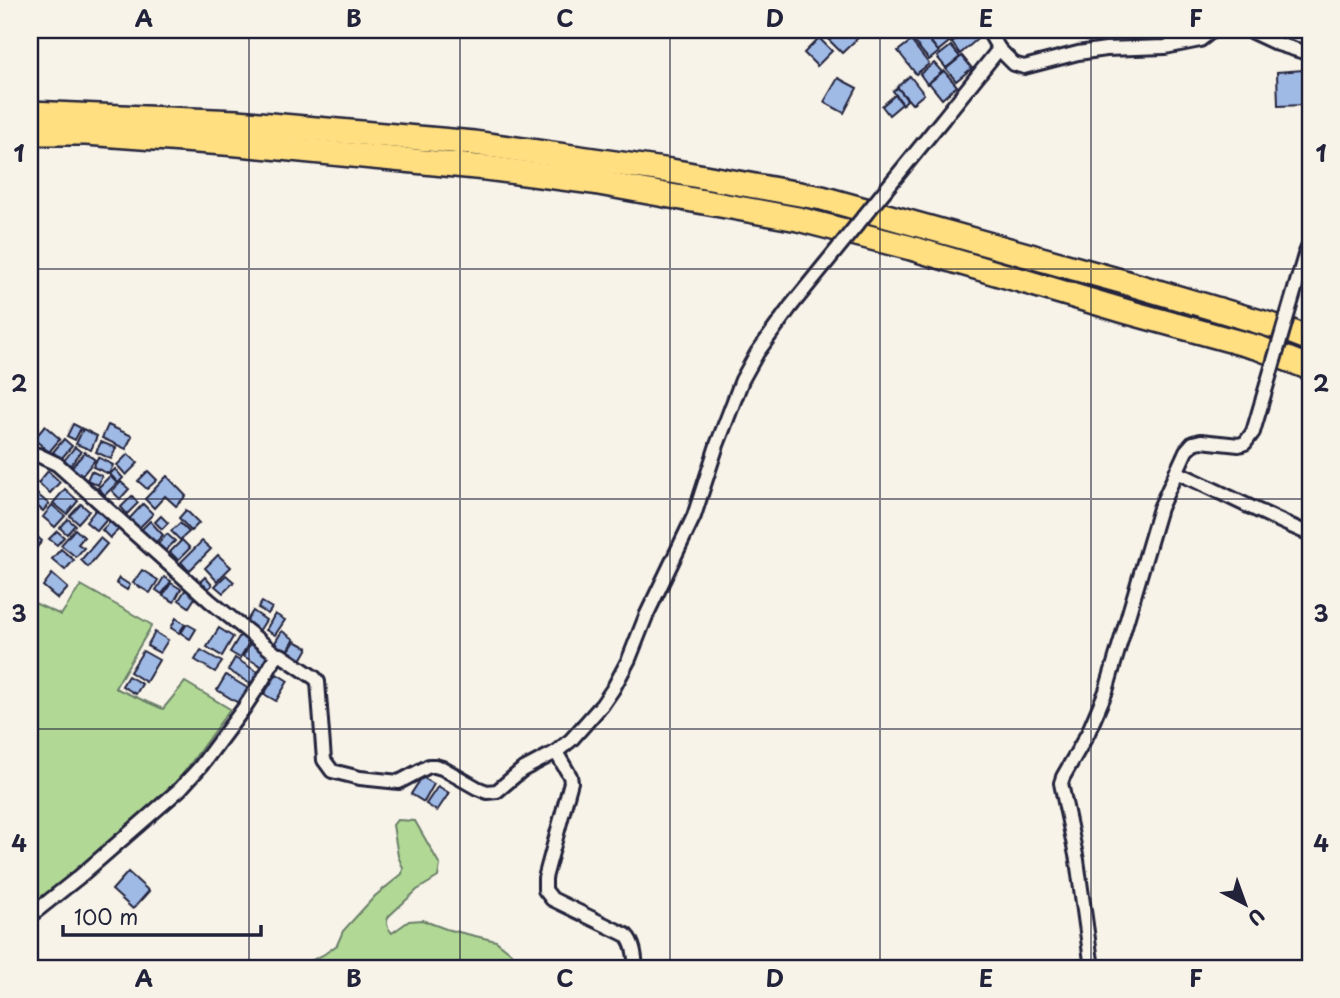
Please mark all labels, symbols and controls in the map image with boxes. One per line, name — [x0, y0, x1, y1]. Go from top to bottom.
text: A — [135, 0, 153, 35]
text: B — [346, 0, 362, 35]
text: C — [556, 0, 574, 35]
text: D — [766, 0, 784, 35]
text: E — [979, 0, 993, 35]
text: F — [1189, 0, 1203, 35]
text: 1 — [14, 135, 25, 170]
text: 1 — [1316, 135, 1327, 170]
text: 2 — [11, 365, 27, 400]
text: 2 — [1313, 365, 1329, 400]
text: 3 — [11, 595, 27, 630]
text: 3 — [1313, 595, 1329, 630]
text: 4 — [11, 825, 27, 860]
text: 4 — [1313, 825, 1329, 860]
north arrow — [1210, 869, 1280, 939]
scale bar — [63, 893, 261, 937]
text: 100 m — [74, 900, 138, 932]
text: U — [1242, 902, 1271, 933]
text: A — [135, 960, 153, 995]
text: B — [346, 960, 362, 995]
text: C — [556, 960, 574, 995]
text: D — [766, 960, 784, 995]
text: E — [979, 960, 993, 995]
text: F — [1189, 960, 1203, 995]

